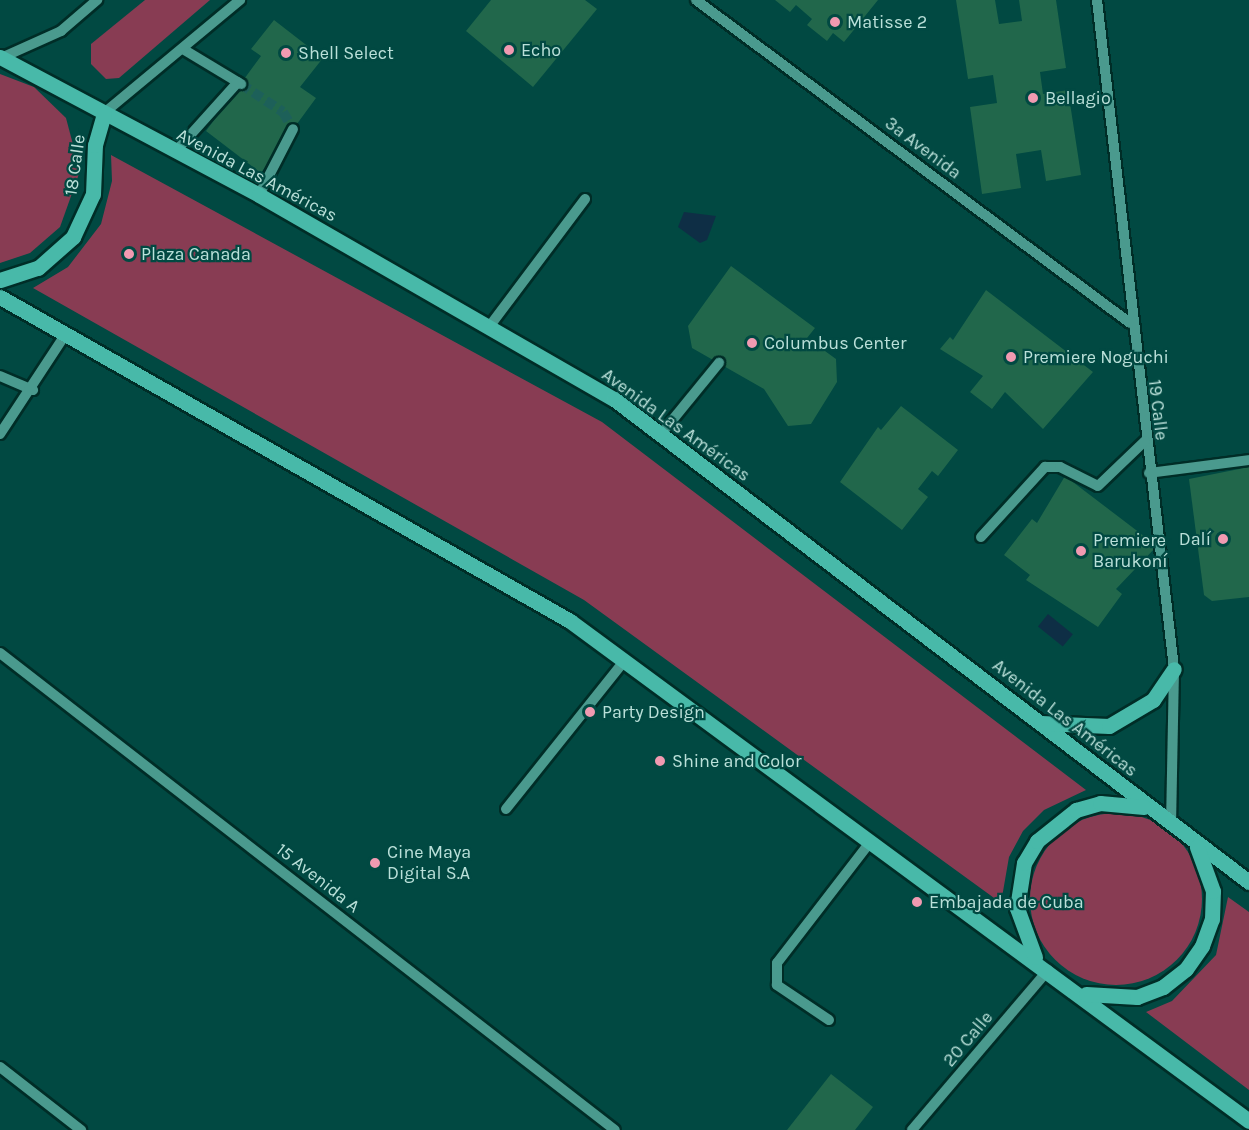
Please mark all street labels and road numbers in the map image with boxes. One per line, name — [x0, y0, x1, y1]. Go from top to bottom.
street label: 3a Avenida — [881, 112, 965, 184]
street label: Avenida Las Américas — [173, 124, 341, 226]
street label: 18 Calle — [60, 133, 90, 197]
street label: Avenida Las Américas — [598, 364, 754, 486]
street label: 19 Calle — [1144, 378, 1172, 442]
street label: Avenida Las Américas — [988, 655, 1142, 781]
street label: 15 Avenida A — [272, 839, 364, 917]
street label: 20 Calle — [939, 1007, 997, 1071]

